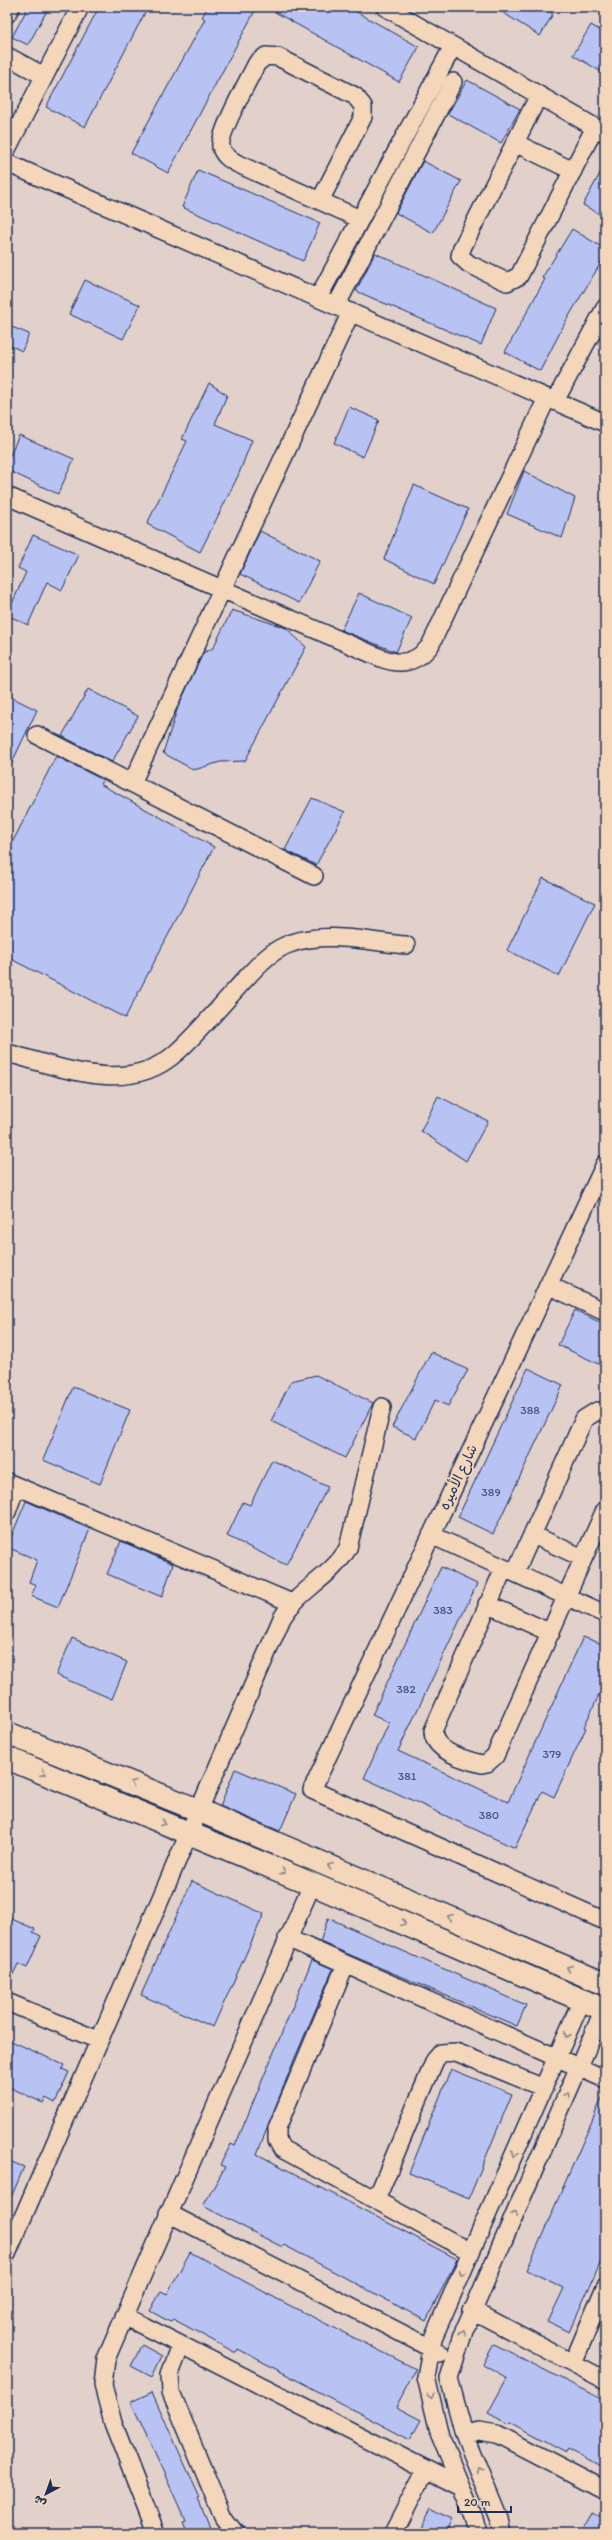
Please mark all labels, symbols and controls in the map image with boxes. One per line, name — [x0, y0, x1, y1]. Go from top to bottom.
house number: 388 — [520, 1403, 540, 1417]
street label: شارع الأميره — [435, 1441, 482, 1513]
house number: 389 — [481, 1485, 501, 1499]
house number: 383 — [433, 1603, 453, 1617]
house number: 382 — [396, 1682, 416, 1696]
house number: 379 — [543, 1747, 561, 1761]
one-way arrow — [39, 1768, 47, 1776]
house number: 381 — [398, 1769, 417, 1783]
one-way arrow — [129, 1780, 136, 1788]
house number: 380 — [479, 1808, 499, 1822]
one-way arrow — [160, 1818, 167, 1826]
one-way arrow — [327, 1863, 334, 1871]
one-way arrow — [280, 1868, 287, 1876]
one-way arrow — [446, 1914, 453, 1922]
one-way arrow — [399, 1918, 407, 1926]
one-way arrow — [566, 1965, 573, 1973]
one-way arrow — [563, 2032, 571, 2039]
one-way arrow — [562, 2092, 570, 2099]
one-way arrow — [511, 2150, 519, 2158]
one-way arrow — [510, 2211, 518, 2218]
one-way arrow — [459, 2269, 467, 2277]
one-way arrow — [458, 2330, 467, 2337]
one-way arrow — [426, 2393, 434, 2399]
one-way arrow — [476, 2467, 484, 2475]
north arrow — [26, 2474, 66, 2514]
scale bar — [458, 2488, 511, 2514]
text: ش — [31, 2492, 49, 2510]
text: 20 m — [464, 2495, 491, 2509]

